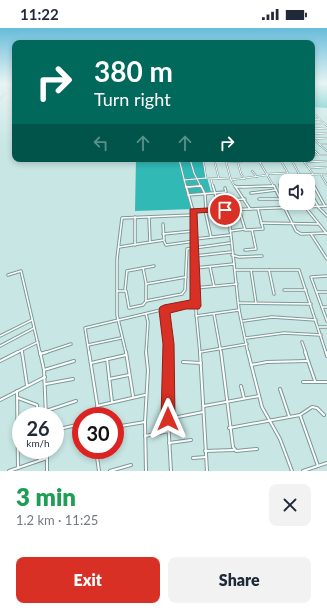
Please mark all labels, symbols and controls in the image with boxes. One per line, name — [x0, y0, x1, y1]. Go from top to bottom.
text: 11:22 — [20, 5, 59, 23]
text: 380 m — [94, 54, 173, 88]
icon: right — [28, 56, 80, 108]
text: Turn right — [94, 88, 171, 110]
icon: left — [90, 132, 112, 154]
icon: ahead — [132, 132, 154, 154]
icon: ahead — [174, 132, 196, 154]
icon: right — [216, 132, 238, 154]
map controls — [279, 174, 315, 210]
button: sound — [279, 174, 315, 210]
pin — [208, 193, 242, 227]
icon: arrive — [214, 199, 236, 221]
position arrow — [147, 398, 189, 440]
speed limit sign: 30 — [72, 407, 124, 459]
text: 26 — [26, 416, 50, 440]
text: km/h — [26, 437, 50, 449]
text: 3 min — [16, 482, 76, 511]
button: close — [269, 484, 311, 526]
text: 1.2 km · 11:25 — [16, 512, 98, 528]
button: Exit — [16, 557, 160, 603]
button: Share — [168, 557, 311, 603]

